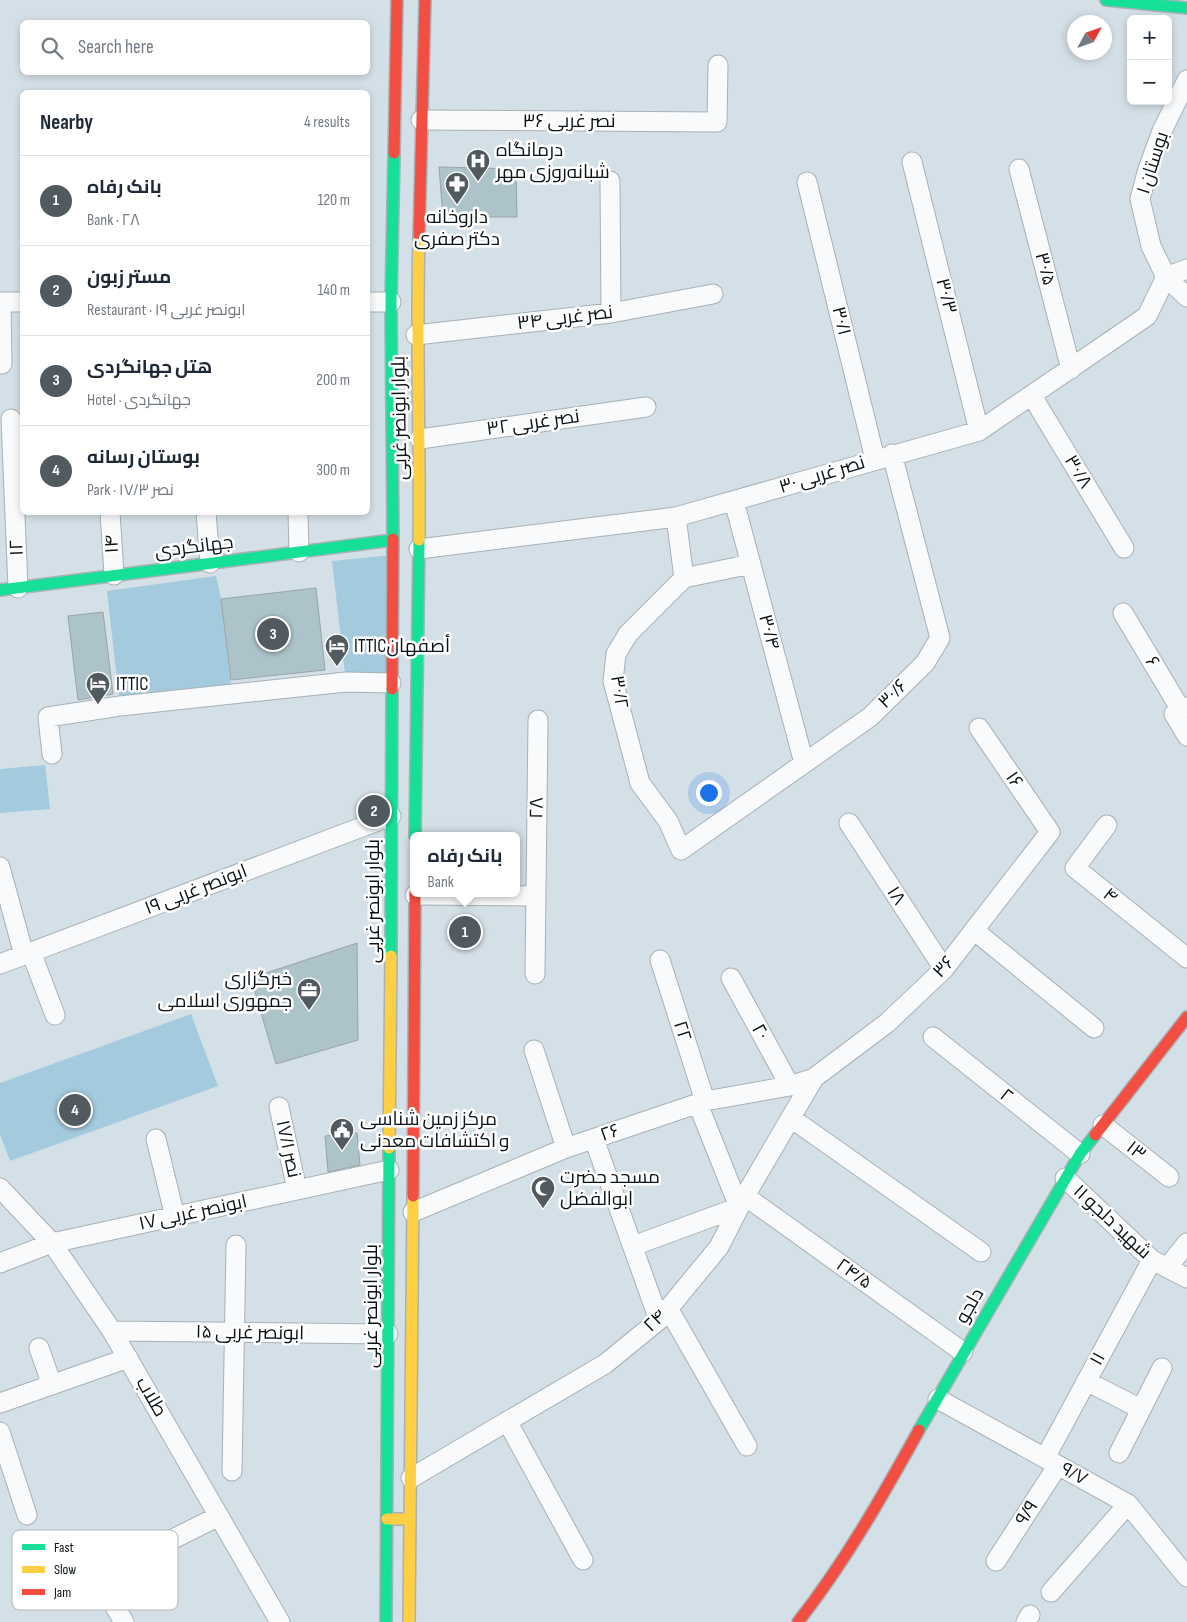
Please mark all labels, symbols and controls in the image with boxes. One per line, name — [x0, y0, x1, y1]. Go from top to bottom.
north arrow — [1067, 15, 1112, 60]
map controls — [1127, 15, 1172, 105]
button: + — [1127, 15, 1172, 60]
search box — [20, 20, 370, 75]
icon: search — [38, 34, 66, 62]
text: Search here — [78, 36, 154, 59]
button: − — [1127, 60, 1172, 105]
text: Nearby — [40, 110, 93, 135]
street label: نصر غربی ۳۶ — [522, 110, 616, 133]
text: 4 results — [304, 113, 350, 132]
street label: بوستان ۱ — [1132, 129, 1174, 197]
place label: درمانگاه شبانه‌روزی مهر — [495, 139, 610, 184]
hospital icon: درمانگاه شبانه‌روزی مهر — [465, 148, 491, 182]
pharmacy icon: داروخانه دکتر صفری — [444, 171, 470, 205]
text: بانک رفاه — [87, 176, 162, 199]
text: 1 — [53, 191, 59, 210]
text: 120 m — [318, 191, 350, 210]
place label: داروخانه دکتر صفری — [414, 206, 500, 251]
text: Bank · ۲۸ — [87, 211, 140, 230]
street label: ۳۰/۵ — [1030, 250, 1060, 288]
text: مستر زبون — [87, 266, 171, 289]
street label: ۳۰/۳ — [930, 276, 962, 316]
text: 2 — [52, 281, 60, 300]
text: 140 m — [318, 281, 350, 300]
text: Restaurant · ابونصر غربی ۱۹ — [87, 301, 246, 320]
street label: نصر غربی ۳۴ — [516, 301, 614, 335]
street label: ۳۰/۱ — [826, 304, 856, 338]
text: هتل جهانگردی — [87, 356, 212, 379]
street label: بلوار ابونصر غربی — [387, 356, 413, 480]
text: 3 — [52, 371, 60, 390]
text: 200 m — [316, 371, 350, 390]
text: Hotel · جهانگردی — [87, 391, 191, 410]
street label: نصر غربی ۳۲ — [485, 405, 581, 441]
text: بوستان رسانه — [87, 446, 200, 469]
street label: نصر غربی ۳۰ — [776, 451, 868, 499]
street label: ۳۰/۸ — [1059, 451, 1097, 493]
text: 4 — [52, 461, 60, 480]
text: 300 m — [316, 461, 350, 480]
text: Park · نصر ۱۷/۳ — [87, 481, 174, 500]
street label: جهانگردی — [153, 531, 235, 563]
street label: ۱۴ — [100, 534, 124, 554]
street label: ۱۲ — [5, 540, 29, 556]
street label: ۳۰/۴ — [753, 612, 785, 652]
pin: 3 — [257, 615, 289, 653]
hotel icon: ITTICأصفهان — [324, 633, 350, 667]
place label: ITTICأصفهان — [354, 634, 450, 658]
street label: ۶ — [1140, 652, 1164, 672]
hotel icon: ITTIC — [85, 671, 111, 705]
place label: ITTIC — [116, 673, 148, 696]
street label: ۳۰/۲ — [605, 674, 633, 710]
street label: ۳۰/۶ — [873, 675, 913, 713]
street label: ۱۶ — [1000, 767, 1028, 793]
your location — [696, 780, 722, 806]
pin: 2 — [358, 792, 390, 830]
street label: ۲۸ — [525, 797, 549, 819]
popup — [410, 832, 520, 897]
street label: بلوار ابونصر غربی — [362, 839, 385, 963]
text: بانک رفاه — [428, 845, 502, 868]
street label: ابونصر غربی ۱۹ — [141, 860, 251, 920]
text: Bank — [428, 873, 454, 892]
street label: ۱۸ — [882, 882, 911, 910]
street label: ۴ — [1098, 883, 1122, 909]
pin: 1 — [449, 913, 481, 951]
street label: ۳۶ — [928, 951, 960, 983]
place label: خبرگزاری جمهوری اسلامی — [157, 968, 292, 1013]
office icon: خبرگزاری جمهوری اسلامی — [296, 977, 322, 1011]
street label: ۲۲ — [668, 1018, 696, 1044]
street label: ۲۰ — [746, 1020, 774, 1044]
street label: ۲ — [995, 1084, 1017, 1108]
pin: 4 — [59, 1091, 91, 1129]
place label: مرکز زمین شناسی و اکتشافات معدنی — [360, 1108, 509, 1153]
public building icon: مرکز زمین شناسی و اکتشافات معدنی — [329, 1117, 355, 1151]
street label: نصر ۱۷/۱ — [271, 1118, 305, 1180]
street label: ۲۶ — [597, 1119, 623, 1147]
street label: ۱۳ — [1122, 1136, 1150, 1166]
place label: مسجد حضرت ابوالفضل — [560, 1166, 660, 1211]
mosque icon: مسجد حضرت ابوالفضل — [530, 1175, 556, 1209]
street label: شهید دلجو ۱۱ — [1068, 1180, 1156, 1264]
street label: ابونصر غربی ۱۷ — [137, 1190, 249, 1236]
street label: بلوار ابونصر غربی — [360, 1244, 383, 1368]
street label: ۲۴/۵ — [832, 1254, 876, 1294]
street label: دلجو — [951, 1284, 989, 1328]
street label: ۲۴ — [639, 1305, 671, 1337]
street label: ابونصر غربی ۱۵ — [196, 1321, 304, 1345]
street label: ۱۱ — [1085, 1348, 1111, 1370]
street label: طلاب — [131, 1373, 171, 1421]
street label: ۹/۷ — [1057, 1457, 1092, 1491]
street label: ۹/۹ — [1010, 1496, 1044, 1530]
legend — [12, 1530, 178, 1610]
text: Fast — [54, 1539, 74, 1556]
text: Slow — [54, 1561, 76, 1578]
text: Jam — [53, 1584, 71, 1601]

